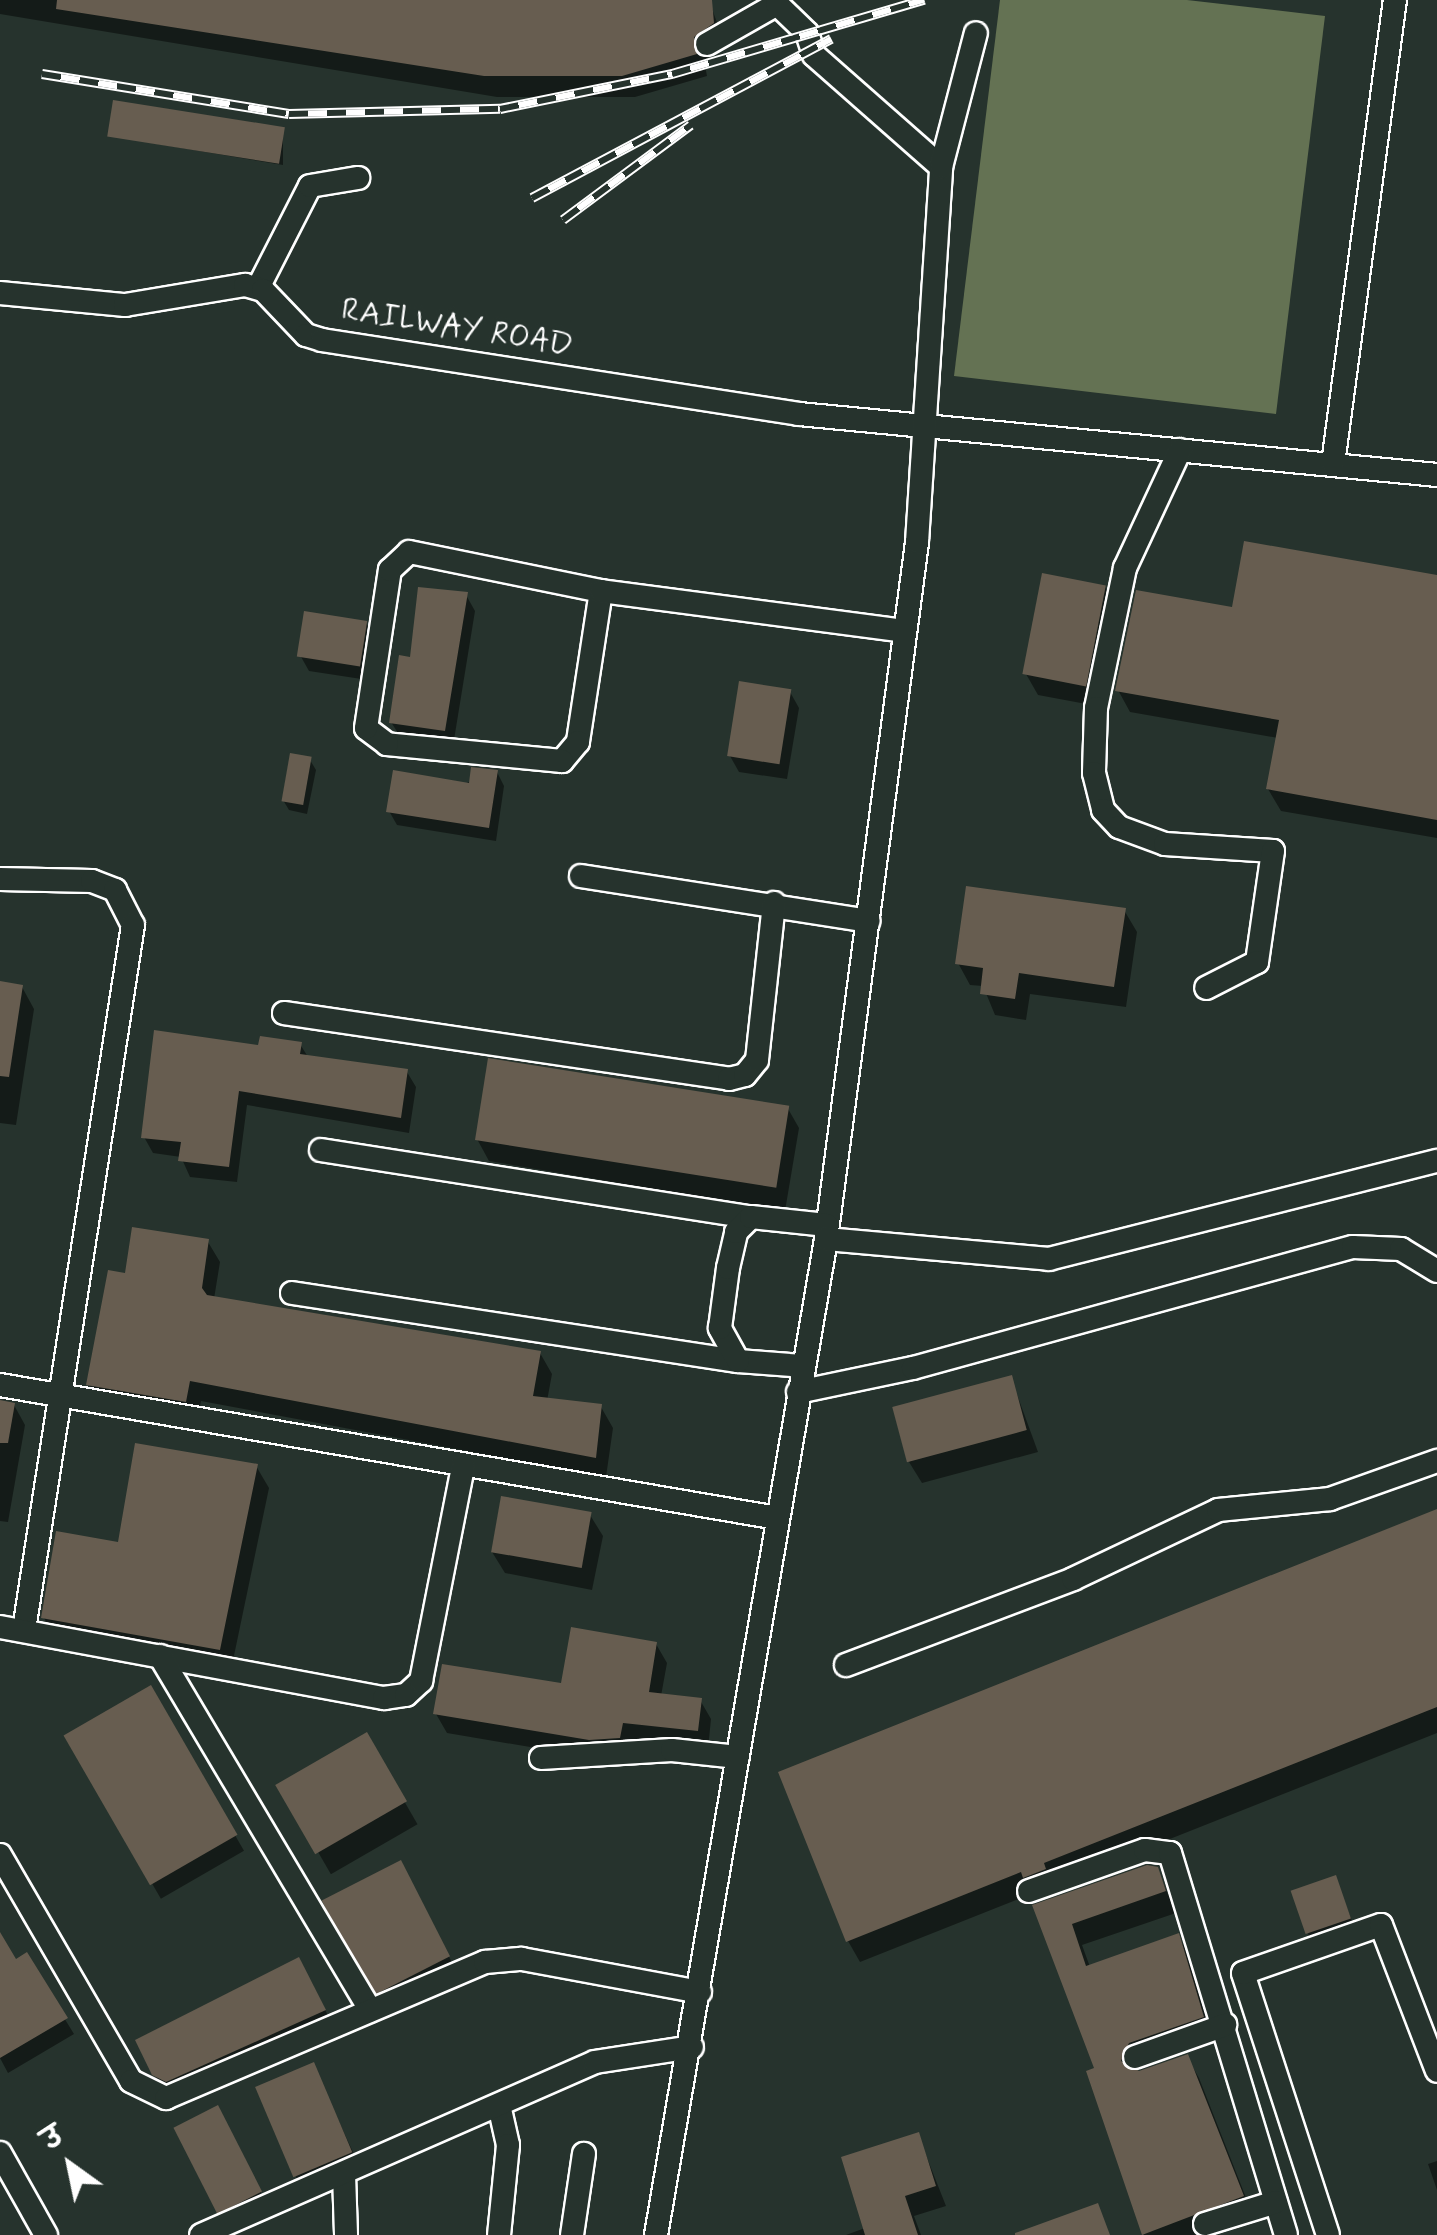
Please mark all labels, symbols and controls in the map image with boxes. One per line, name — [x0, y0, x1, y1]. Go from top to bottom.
street label: RAILWAY ROAD — [339, 291, 575, 365]
north arrow — [20, 2115, 120, 2215]
text: उ — [35, 2119, 71, 2160]

